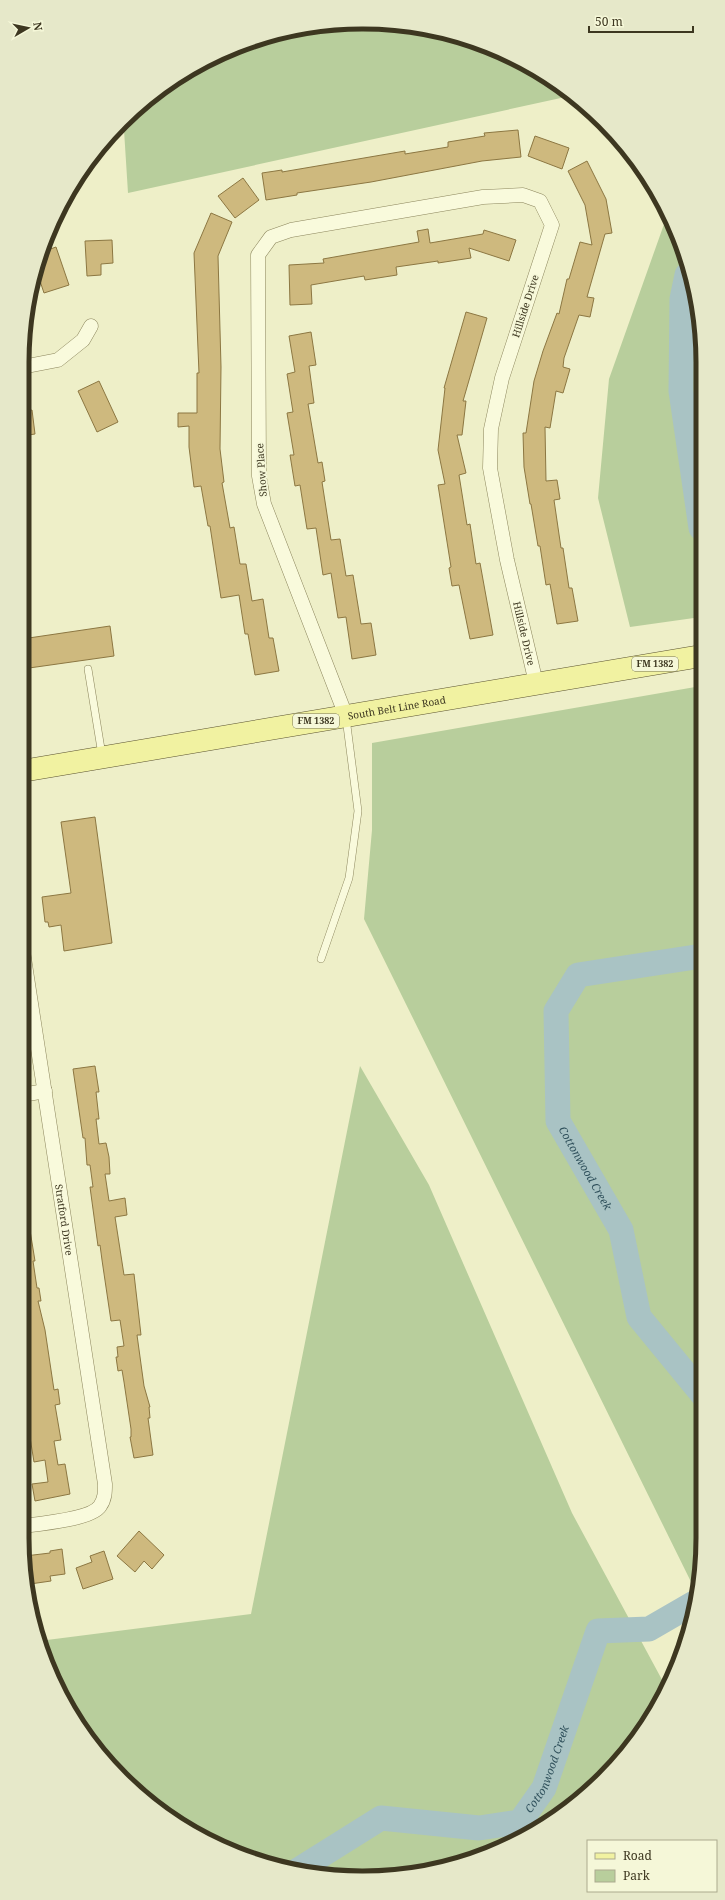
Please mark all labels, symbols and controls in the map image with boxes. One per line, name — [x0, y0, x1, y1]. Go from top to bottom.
north arrow — [8, 8, 48, 48]
scale bar — [589, 8, 693, 34]
text: 50 m — [595, 13, 623, 30]
text: N — [30, 21, 47, 32]
street label: Hillside Drive — [508, 273, 542, 339]
street label: Show Place — [252, 443, 270, 497]
street label: Hillside Drive — [510, 600, 539, 667]
road number: FM 1382 — [632, 657, 678, 671]
street label: South Belt Line Road — [347, 692, 447, 723]
road number: FM 1382 — [293, 714, 339, 728]
water label: Cottonwood Creek — [556, 1123, 616, 1213]
street label: Stratford Drive — [52, 1183, 77, 1256]
water label: Cottonwood Creek — [521, 1723, 572, 1815]
legend — [587, 1840, 717, 1892]
text: Road — [623, 1847, 653, 1864]
text: Park — [623, 1867, 651, 1884]

